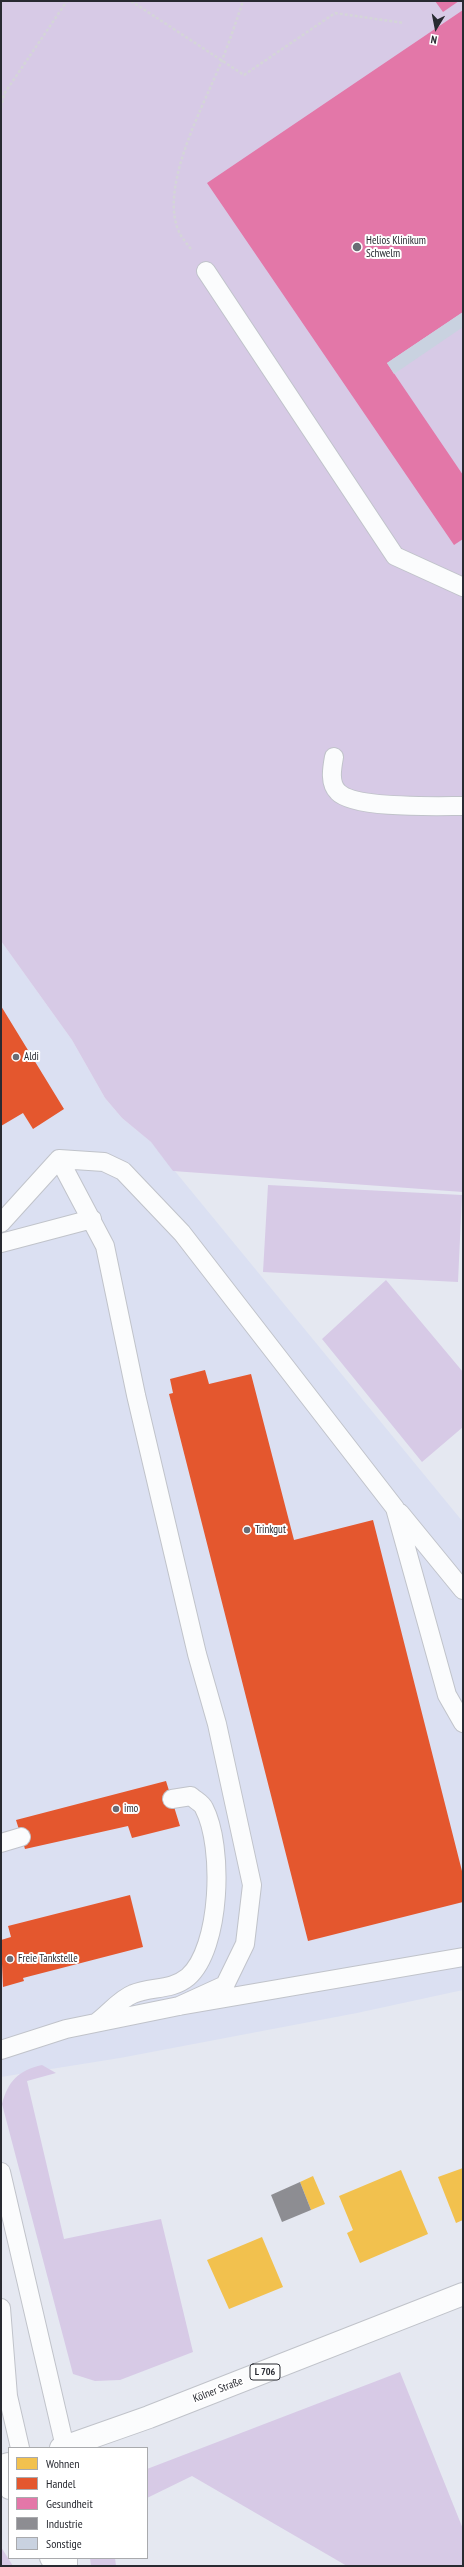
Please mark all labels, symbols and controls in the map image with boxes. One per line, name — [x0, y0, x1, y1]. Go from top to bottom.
north arrow — [416, 8, 456, 48]
text: N — [430, 32, 438, 47]
place label: Helios Klinikum Schwelm — [366, 234, 426, 260]
marker: Helios Klinikum Schwelm — [351, 241, 363, 253]
place label: Aldi — [24, 1050, 39, 1064]
marker: Aldi — [11, 1052, 21, 1062]
place label: Trinkgut — [255, 1523, 286, 1537]
marker: Trinkgut — [242, 1525, 252, 1535]
place label: imo — [124, 1802, 138, 1816]
marker: imo — [111, 1804, 121, 1814]
place label: Freie Tankstelle — [18, 1952, 78, 1966]
marker: Freie Tankstelle — [5, 1954, 15, 1964]
road number: L 706 — [250, 2364, 280, 2380]
street label: Kölner Straße — [191, 2375, 245, 2405]
legend — [8, 2447, 148, 2559]
text: Wohnen — [46, 2456, 80, 2471]
text: Handel — [46, 2476, 75, 2491]
text: Gesundheit — [46, 2496, 93, 2511]
text: Industrie — [46, 2516, 83, 2531]
text: Sonstige — [46, 2536, 82, 2551]

